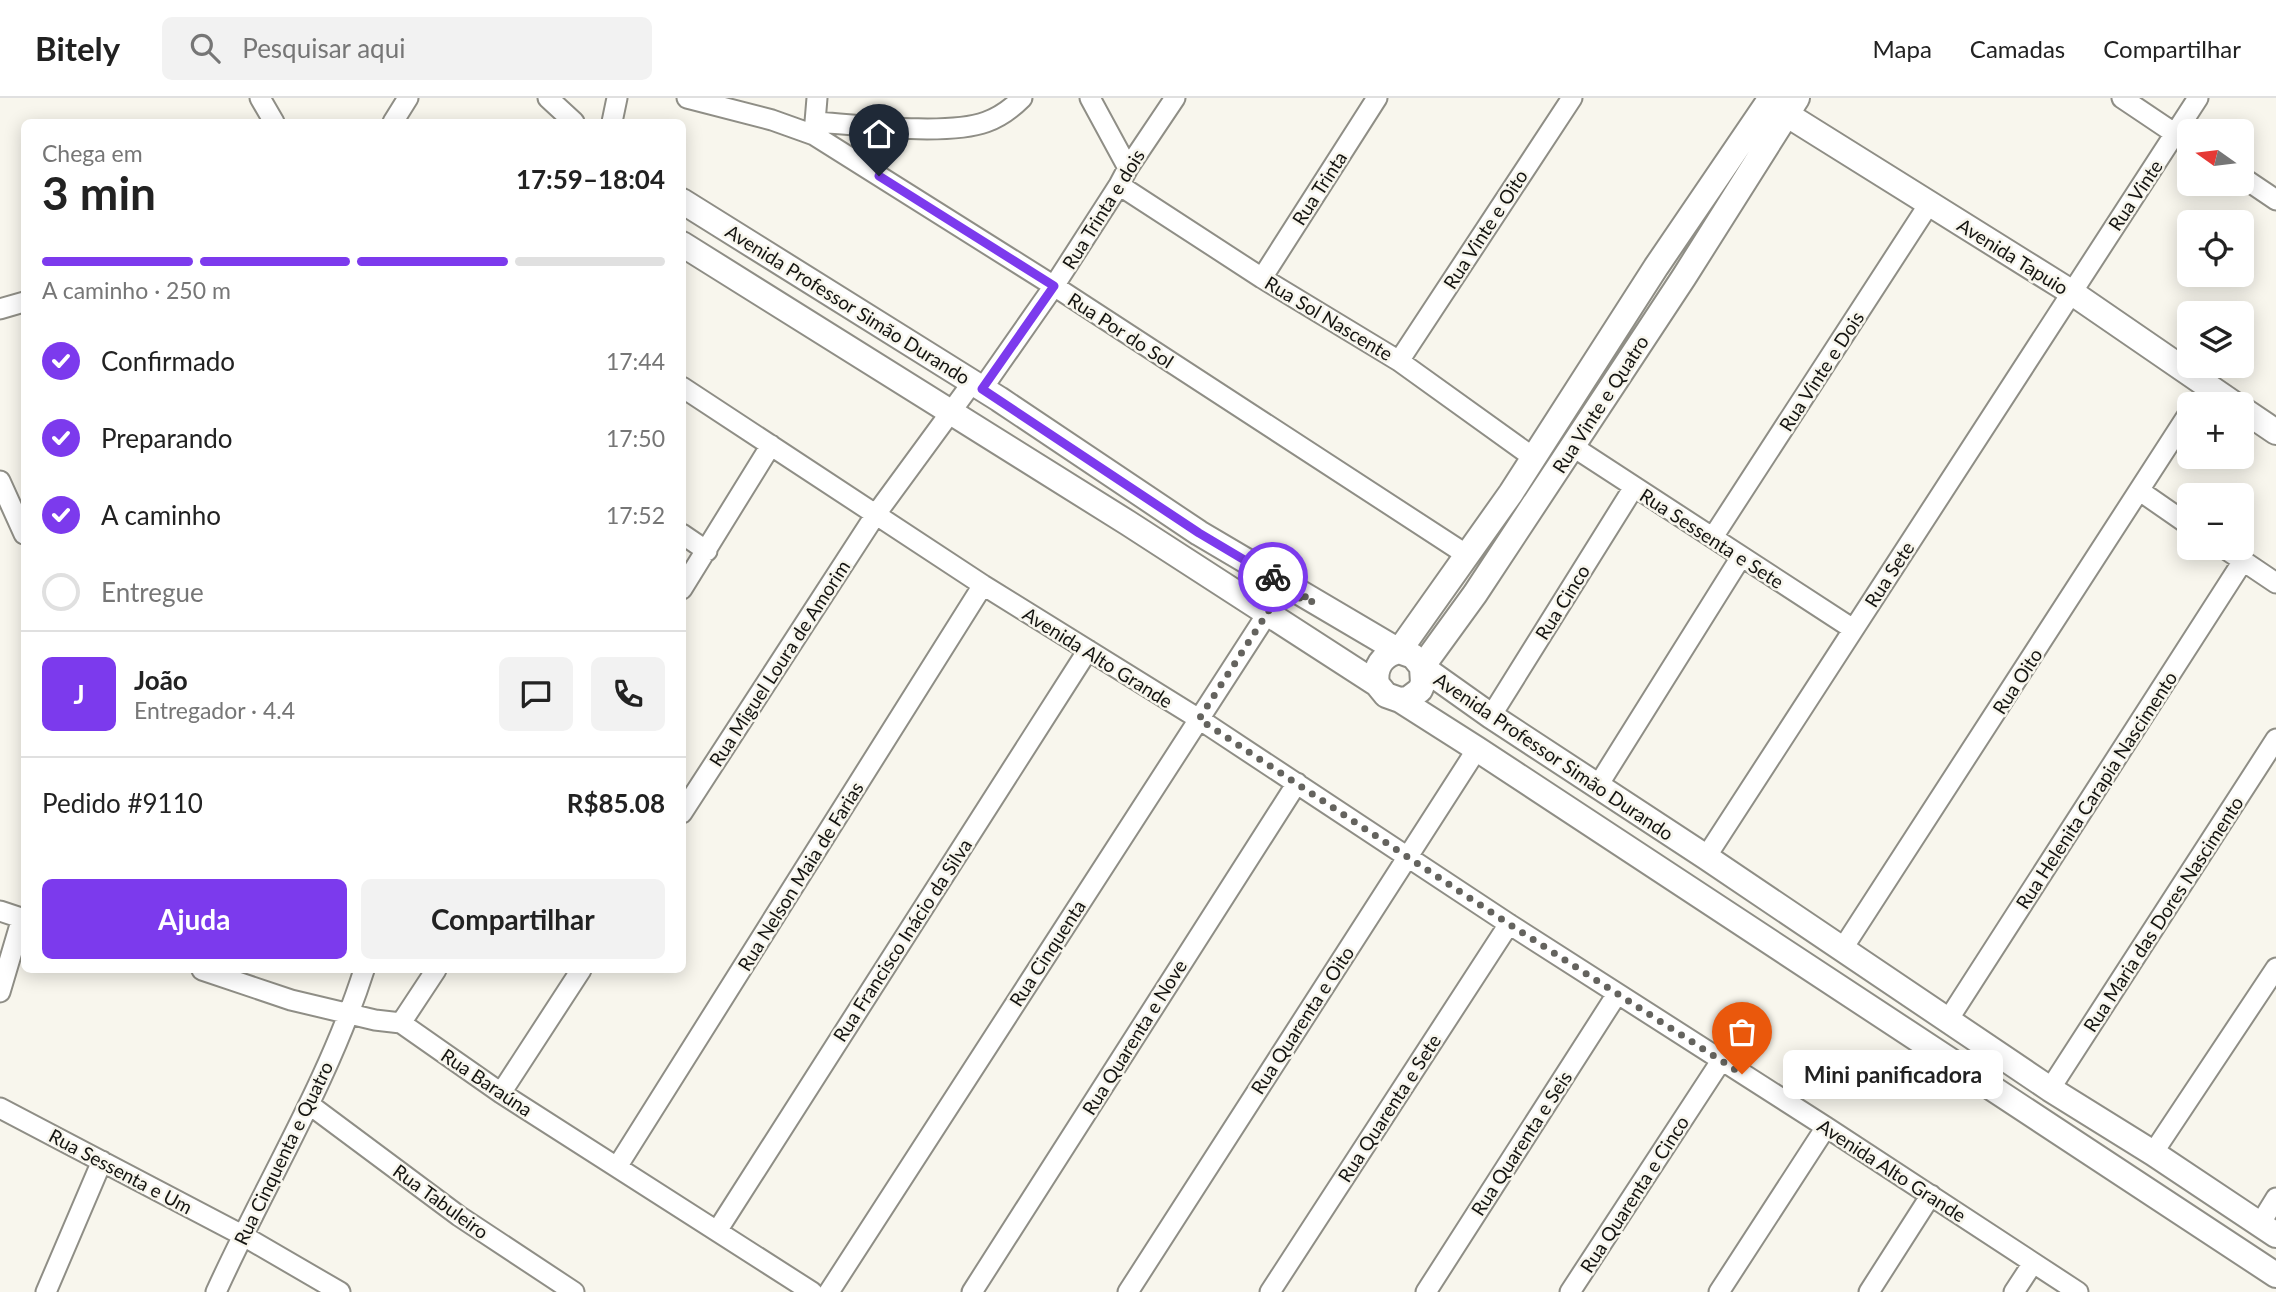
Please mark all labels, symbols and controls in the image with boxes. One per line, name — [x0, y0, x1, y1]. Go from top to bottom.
search box — [162, 17, 652, 80]
text: Bitely — [35, 28, 120, 68]
icon: search — [186, 29, 224, 67]
text: Pesquisar aqui — [242, 32, 405, 64]
text: Mapa — [1873, 34, 1932, 63]
text: Camadas — [1970, 34, 2065, 63]
text: Compartilhar — [2103, 34, 2241, 63]
pin — [849, 104, 909, 176]
icon: home — [860, 115, 898, 153]
north arrow — [2177, 119, 2254, 196]
map controls — [2177, 119, 2254, 560]
text: Chega em — [42, 139, 143, 167]
street label: Rua Trinta e dois — [1057, 145, 1149, 273]
street label: Rua Trinta — [1287, 147, 1351, 229]
street label: Rua Vinte — [2103, 155, 2167, 235]
text: 17:59–18:04 — [516, 163, 665, 195]
text: 3 min — [42, 165, 156, 220]
street label: Rua Vinte e Oito — [1438, 165, 1532, 293]
button: locate — [2177, 210, 2254, 287]
street label: Avenida Tapuio — [1953, 213, 2073, 299]
street label: Avenida Professor Simão Durando — [722, 219, 974, 389]
street label: Rua Sol Nascente — [1261, 271, 1397, 365]
text: A caminho · 250 m — [42, 276, 231, 304]
street label: Rua Por do Sol — [1064, 287, 1178, 373]
button: layers — [2177, 301, 2254, 378]
street label: Rua Vinte e Dois — [1774, 307, 1868, 435]
street label: Rua Vinte e Quatro — [1547, 331, 1653, 477]
icon: check — [42, 342, 80, 380]
text: Confirmado — [101, 345, 235, 377]
text: 17:44 — [606, 347, 665, 375]
button: + — [2177, 392, 2254, 469]
icon: check — [42, 419, 80, 457]
text: Preparando — [101, 422, 233, 454]
text: 17:50 — [606, 424, 665, 452]
street label: Rua Sessenta e Sete — [1636, 483, 1788, 593]
button: − — [2177, 483, 2254, 560]
icon: check — [42, 496, 80, 534]
text: A caminho — [101, 499, 221, 531]
text: 17:52 — [606, 501, 665, 529]
street label: Rua Sete — [1859, 537, 1919, 611]
courier — [1238, 542, 1308, 612]
street label: Rua Miguel Loura de Amorim — [704, 556, 854, 770]
icon: bike — [1254, 558, 1292, 596]
street label: Rua Cinco — [1530, 560, 1594, 644]
text: Entregue — [101, 576, 204, 608]
street label: Avenida Alto Grande — [1019, 602, 1177, 712]
street label: Rua Oito — [1987, 644, 2047, 718]
button: chat — [499, 657, 573, 731]
button: phone — [591, 657, 665, 731]
text: João — [134, 664, 188, 696]
street label: Avenida Professor Simão Durando — [1430, 667, 1678, 845]
street label: Rua Helenita Carapia Nascimento — [2011, 667, 2181, 913]
text: J — [73, 678, 85, 710]
text: Entregador · 4.4 — [134, 696, 295, 724]
street label: Rua Nelson Maia de Farias — [732, 777, 868, 975]
text: Pedido #9110 — [42, 787, 203, 819]
text: R$85.08 — [567, 787, 665, 819]
street label: Rua Maria das Dores Nascimento — [2078, 792, 2248, 1036]
street label: Rua Francisco Inácio da Silva — [828, 834, 976, 1046]
button: Ajuda — [42, 879, 347, 959]
button: Compartilhar — [361, 879, 665, 959]
street label: Rua Cinquenta — [1004, 895, 1090, 1011]
street label: Rua Quarenta e Oito — [1246, 942, 1358, 1098]
street label: Rua Quarenta e Nove — [1077, 955, 1191, 1119]
pin — [1712, 1002, 1772, 1074]
icon: bag — [1723, 1013, 1761, 1051]
street label: Rua Quarenta e Sete — [1333, 1030, 1445, 1186]
street label: Rua Baraúna — [437, 1043, 537, 1121]
callout: Mini panificadora — [1784, 1049, 2005, 1098]
street label: Rua Cinquenta e Quatro — [229, 1058, 337, 1248]
text: Mini panificadora — [1804, 1060, 1982, 1088]
street label: Rua Quarenta e Seis — [1466, 1066, 1576, 1220]
street label: Rua Quarenta e Cinco — [1575, 1111, 1693, 1277]
street label: Avenida Alto Grande — [1814, 1113, 1970, 1227]
street label: Rua Sessenta e Um — [45, 1124, 197, 1218]
street label: Rua Tabuleiro — [389, 1159, 493, 1243]

